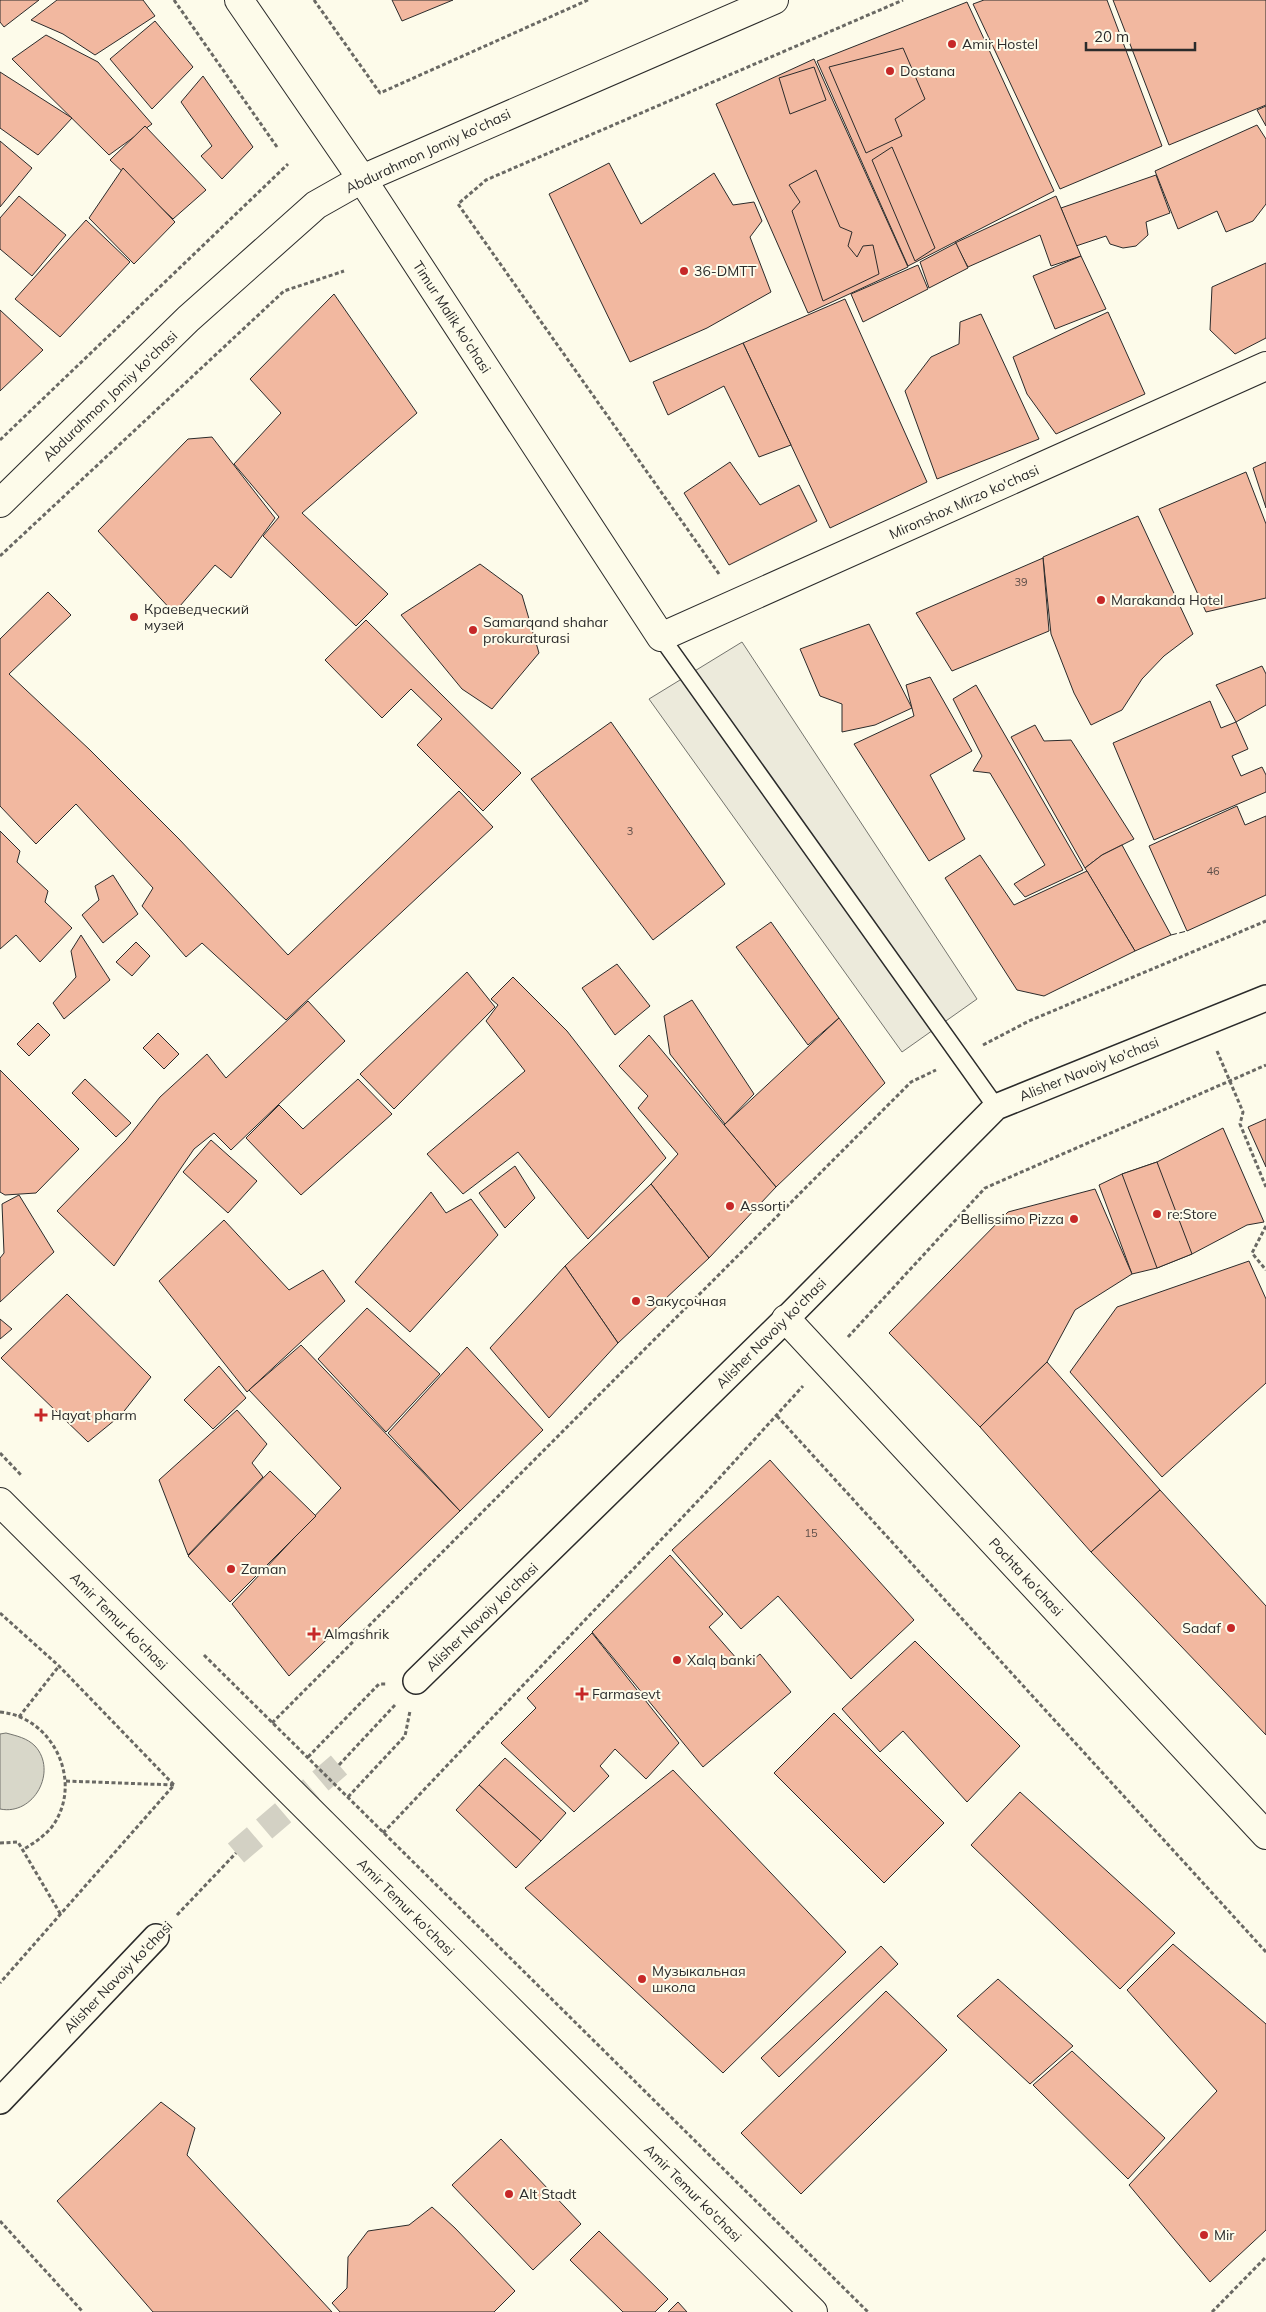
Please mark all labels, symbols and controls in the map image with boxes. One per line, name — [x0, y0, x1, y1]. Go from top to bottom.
scale bar — [1086, 20, 1195, 52]
text: 20 m — [1094, 27, 1129, 46]
place label: Amir Hostel — [962, 35, 1038, 53]
marker: Amir Hostel — [946, 38, 958, 50]
place label: Dostana — [900, 62, 955, 80]
marker: Dostana — [884, 65, 896, 77]
street label: Abdurahmon Jomiy ko'chasi — [343, 105, 513, 197]
street label: Timur Malik ko'chasi — [409, 257, 495, 377]
place label: 36-DMTT — [694, 262, 757, 280]
marker: 36-DMTT — [678, 265, 690, 277]
street label: Abdurahmon Jomiy ko'chasi — [39, 327, 181, 465]
street label: Mironshox Mirzo ko'chasi — [886, 461, 1042, 543]
house number: 39 — [1014, 575, 1028, 589]
place label: Marakanda Hotel — [1111, 591, 1223, 609]
marker: Marakanda Hotel — [1095, 594, 1107, 606]
place label: Краеведческий музей — [144, 600, 249, 634]
marker: Краеведческий музей — [128, 611, 140, 623]
place label: Samarqand shahar prokuraturasi — [483, 613, 609, 647]
marker: Samarqand shahar prokuraturasi — [467, 624, 479, 636]
house number: 3 — [627, 824, 633, 838]
house number: 46 — [1206, 864, 1220, 878]
street label: Alisher Navoiy ko'chasi — [1017, 1033, 1161, 1105]
place label: Assorti — [740, 1197, 786, 1215]
marker: Assorti — [724, 1200, 736, 1212]
place label: re:Store — [1167, 1205, 1217, 1223]
marker: re:Store — [1151, 1208, 1163, 1220]
place label: Bellissimo Pizza — [960, 1210, 1064, 1228]
marker: Bellissimo Pizza — [1068, 1213, 1080, 1225]
street label: Alisher Navoiy ko'chasi — [712, 1274, 830, 1392]
place label: Закусочная — [646, 1292, 726, 1310]
marker: Закусочная — [630, 1295, 642, 1307]
place label: Hayat pharm — [51, 1406, 137, 1424]
marker: Hayat pharm — [35, 1409, 47, 1421]
house number: 15 — [804, 1526, 818, 1540]
street label: Pochta ko'chasi — [985, 1534, 1067, 1620]
street label: Alisher Navoiy ko'chasi — [422, 1559, 542, 1675]
place label: Zaman — [241, 1560, 287, 1578]
marker: Zaman — [225, 1563, 237, 1575]
street label: Amir Temur ko'chasi — [66, 1568, 172, 1674]
place label: Sadaf — [1182, 1619, 1221, 1637]
marker: Sadaf — [1225, 1622, 1237, 1634]
place label: Almashrik — [324, 1625, 390, 1643]
marker: Almashrik — [308, 1628, 320, 1640]
place label: Xalq banki — [687, 1651, 755, 1669]
marker: Xalq banki — [671, 1654, 683, 1666]
place label: Farmasevt — [592, 1685, 661, 1703]
marker: Farmasevt — [576, 1688, 588, 1700]
street label: Amir Temur ko'chasi — [353, 1854, 459, 1960]
street label: Alisher Navoiy ko'chasi — [60, 1917, 176, 2037]
place label: Музыкальная школа — [652, 1962, 746, 1996]
marker: Музыкальная школа — [636, 1973, 648, 1985]
street label: Amir Temur ko'chasi — [640, 2140, 746, 2246]
place label: Alt Stadt — [519, 2185, 577, 2203]
marker: Alt Stadt — [503, 2188, 515, 2200]
place label: Mir — [1214, 2226, 1235, 2244]
marker: Mir — [1198, 2229, 1210, 2241]

